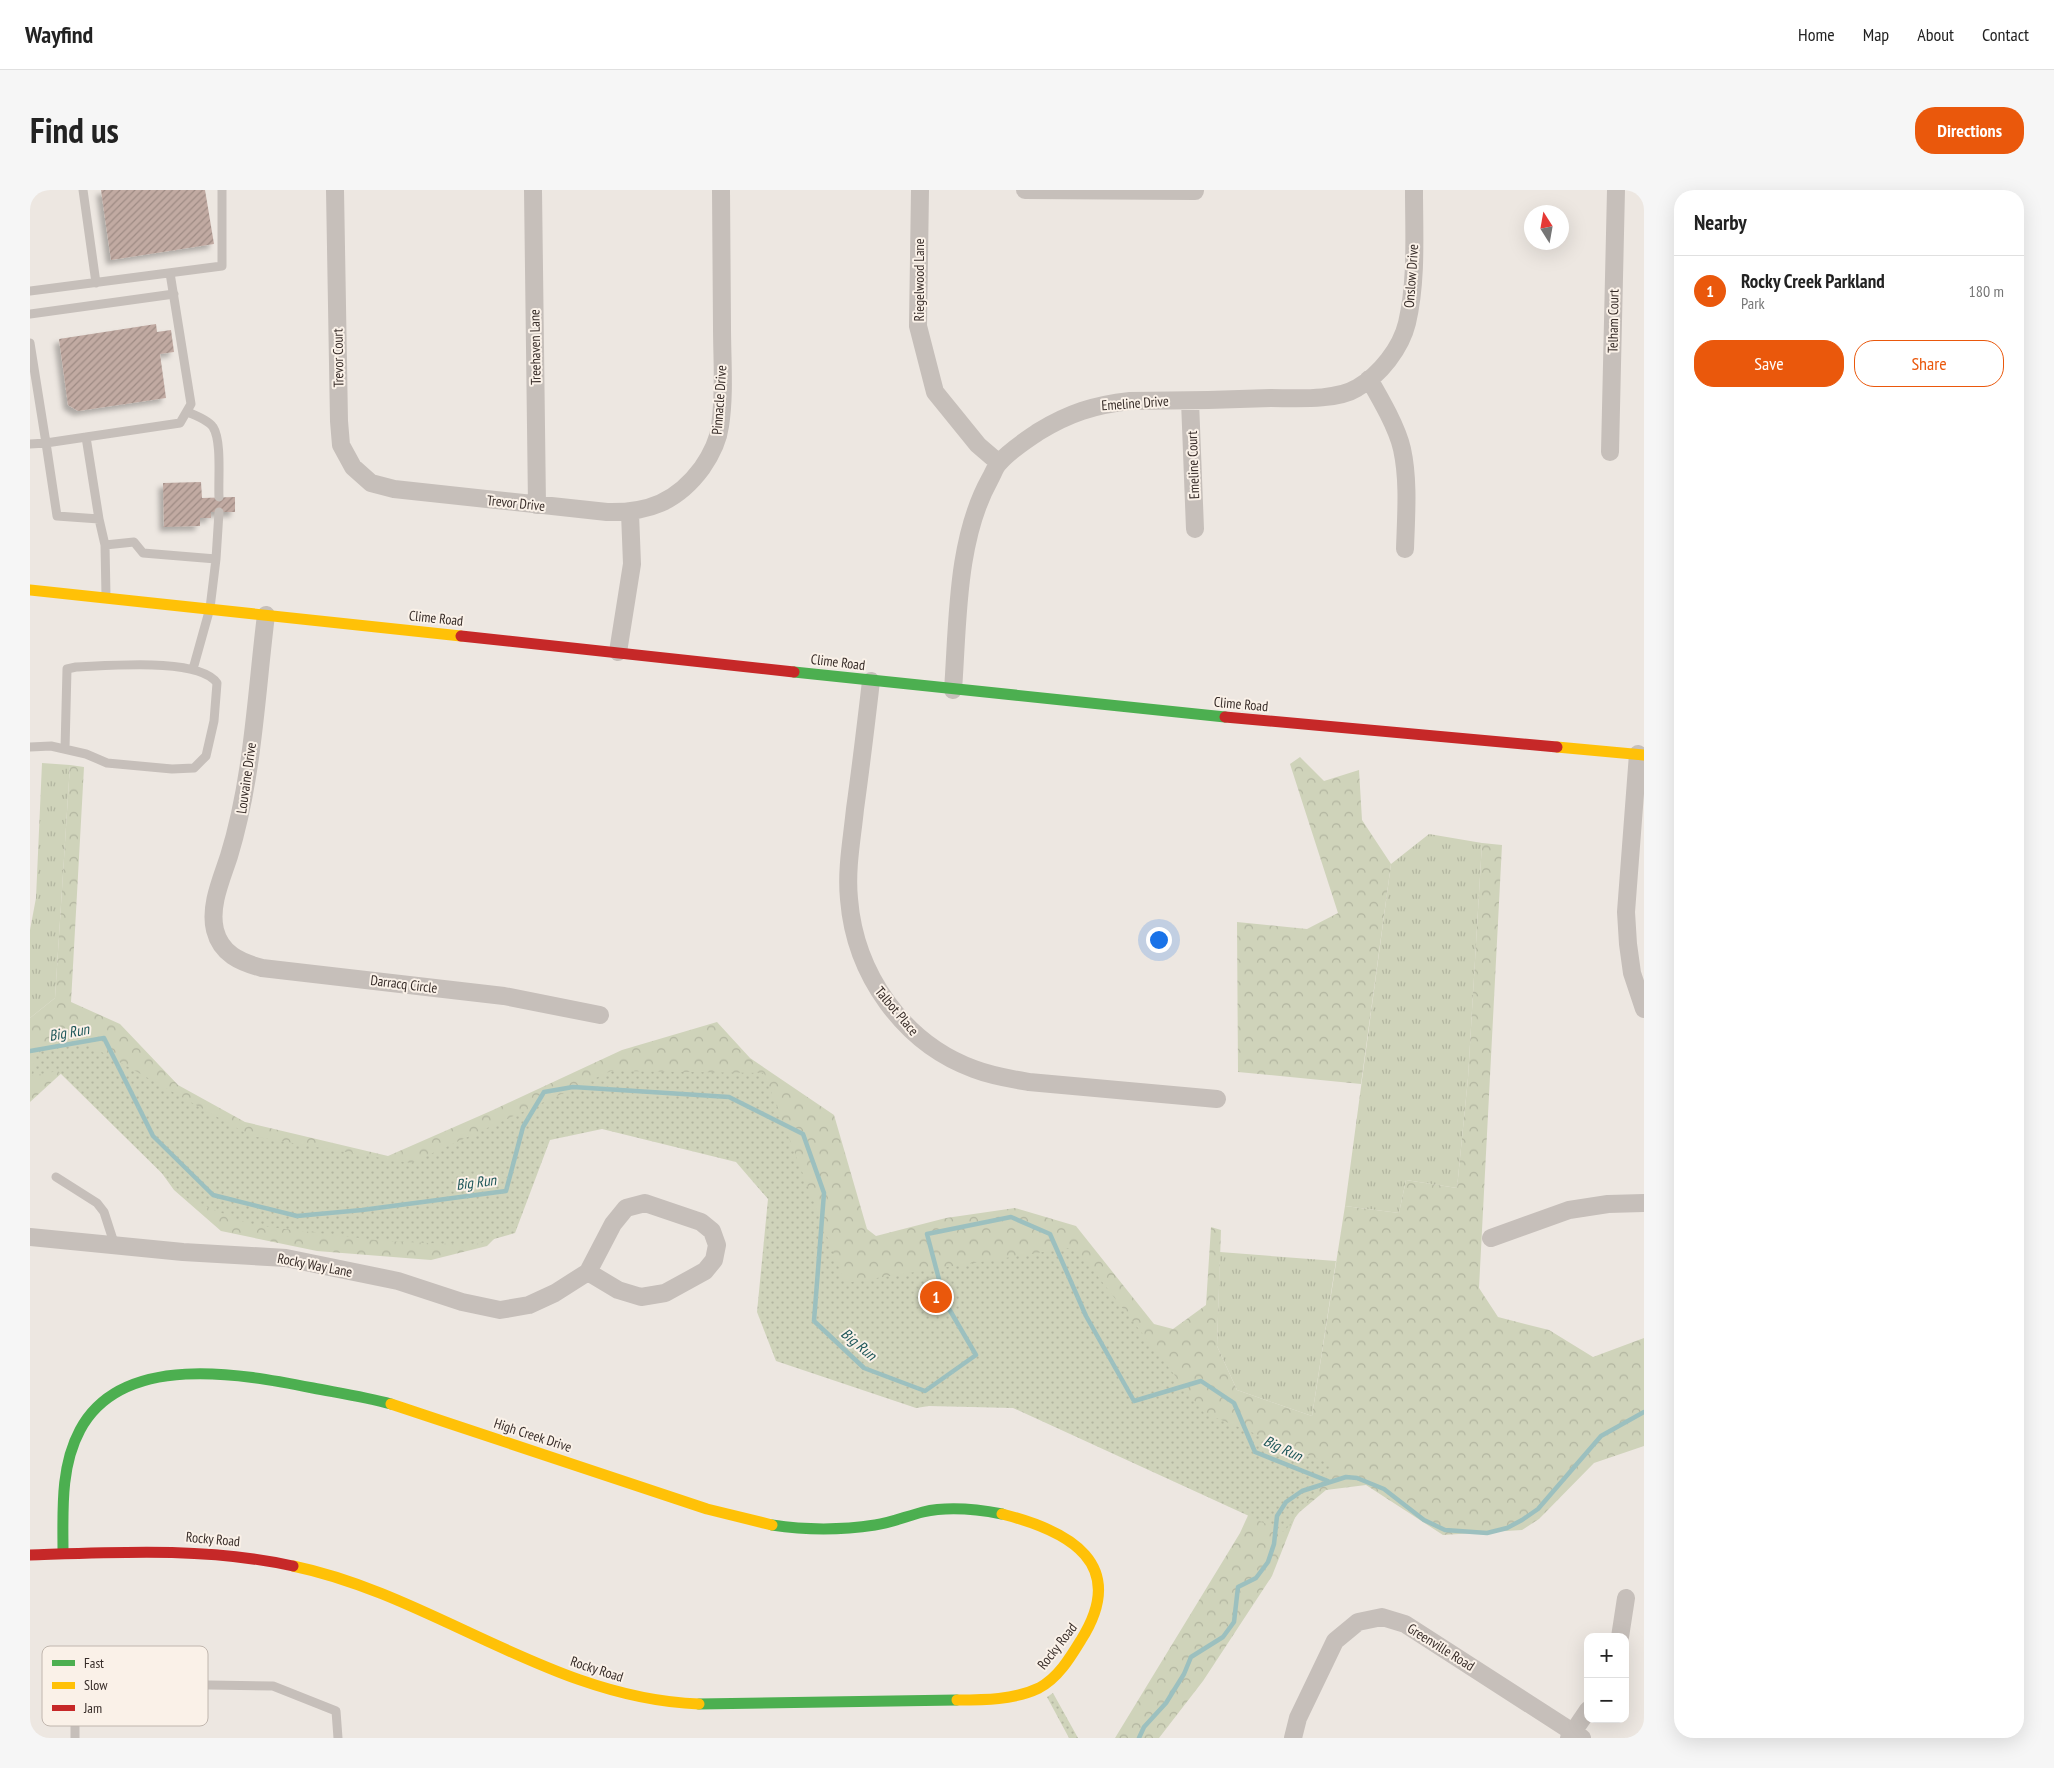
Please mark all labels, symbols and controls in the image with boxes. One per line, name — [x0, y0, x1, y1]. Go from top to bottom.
text: Wayfind — [25, 19, 93, 50]
text: Home — [1798, 23, 1835, 46]
text: Map — [1863, 23, 1889, 46]
text: About — [1917, 23, 1954, 46]
text: Contact — [1982, 23, 2029, 46]
text: Find us — [30, 107, 119, 153]
button: Directions — [1915, 107, 2024, 154]
north arrow — [1524, 205, 1569, 250]
text: Nearby — [1694, 209, 1747, 236]
street label: Riegelwood Lane — [910, 238, 928, 321]
street label: Onslow Drive — [1400, 243, 1422, 309]
text: Rocky Creek Parkland — [1741, 269, 1885, 293]
text: 1 — [1706, 281, 1714, 301]
text: 180 m — [1969, 281, 2004, 301]
street label: Telham Court — [1603, 289, 1623, 353]
text: Park — [1741, 293, 1765, 313]
street label: Treehaven Lane — [525, 309, 545, 385]
street label: Trevor Court — [328, 328, 348, 388]
button: Save — [1694, 340, 1844, 387]
button: Share — [1854, 340, 2004, 387]
street label: Pinnacle Drive — [708, 364, 730, 435]
street label: Emeline Drive — [1101, 392, 1170, 414]
street label: Emeline Court — [1183, 430, 1203, 499]
street label: Trevor Drive — [486, 491, 546, 515]
street label: Clime Road — [408, 606, 464, 630]
street label: Clime Road — [810, 650, 866, 674]
street label: Clime Road — [1213, 693, 1269, 715]
street label: Louvaine Drive — [232, 741, 260, 815]
your location — [1146, 927, 1172, 953]
street label: Darracq Circle — [369, 971, 439, 997]
street label: Talbot Place — [871, 983, 923, 1039]
water label: Big Run — [48, 1019, 92, 1045]
water label: Big Run — [455, 1170, 499, 1194]
street label: Rocky Way Lane — [276, 1249, 354, 1281]
pin: 1 — [920, 1278, 952, 1316]
water label: Big Run — [837, 1324, 882, 1365]
street label: High Creek Drive — [492, 1414, 574, 1456]
water label: Big Run — [1261, 1431, 1307, 1466]
street label: Rocky Road — [185, 1528, 241, 1550]
street label: Rocky Road — [1033, 1619, 1081, 1673]
street label: Greenville Road — [1404, 1619, 1478, 1675]
map controls — [1584, 1633, 1629, 1723]
button: + — [1584, 1633, 1629, 1678]
legend — [42, 1646, 208, 1726]
street label: Rocky Road — [568, 1652, 626, 1686]
text: Fast — [84, 1654, 104, 1672]
text: Slow — [84, 1676, 108, 1694]
button: − — [1584, 1678, 1629, 1723]
text: Jam — [83, 1699, 102, 1717]

